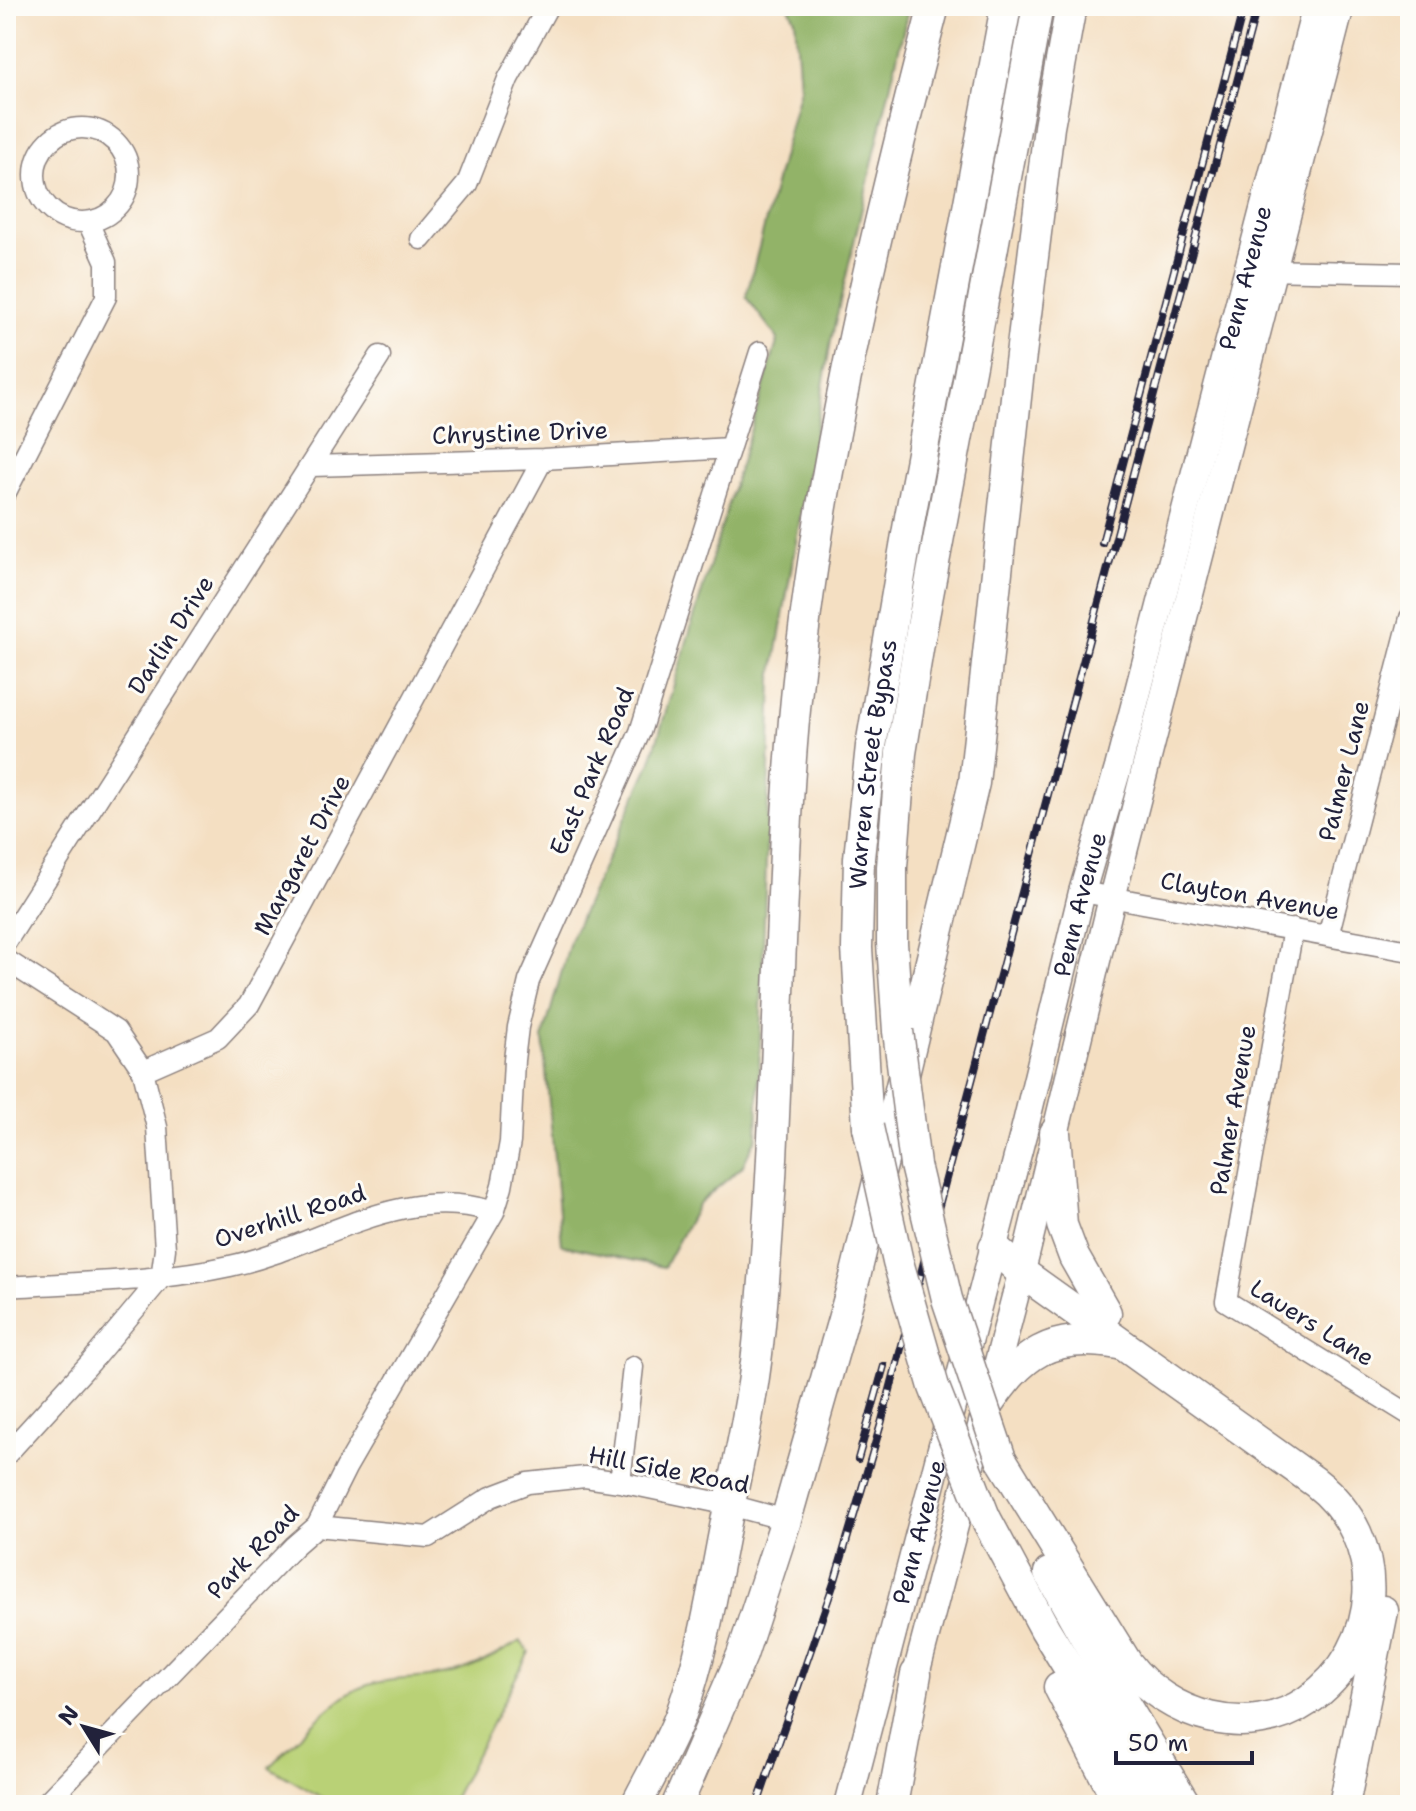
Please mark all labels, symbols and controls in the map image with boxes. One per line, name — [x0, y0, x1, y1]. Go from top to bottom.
street label: Penn Avenue — [1211, 202, 1280, 354]
street label: Chrystine Drive — [431, 414, 609, 452]
street label: Darlin Drive — [121, 569, 221, 701]
street label: Warren Street Bypass — [842, 637, 905, 890]
street label: East Park Road — [542, 682, 642, 860]
street label: Palmer Lane — [1311, 697, 1377, 845]
street label: Margaret Drive — [246, 769, 358, 941]
street label: Penn Avenue — [1046, 828, 1115, 980]
street label: Clayton Avenue — [1158, 864, 1342, 928]
street label: Palmer Avenue — [1202, 1022, 1264, 1198]
street label: Overhill Road — [210, 1176, 370, 1256]
street label: Lauers Lane — [1244, 1272, 1380, 1374]
street label: Hill Side Road — [586, 1439, 752, 1501]
street label: Penn Avenue — [885, 1456, 953, 1608]
street label: Park Road — [200, 1498, 306, 1606]
north arrow — [44, 1687, 124, 1767]
text: N — [52, 1700, 85, 1731]
scale bar — [1116, 1715, 1252, 1765]
text: 50 m — [1128, 1727, 1188, 1759]

